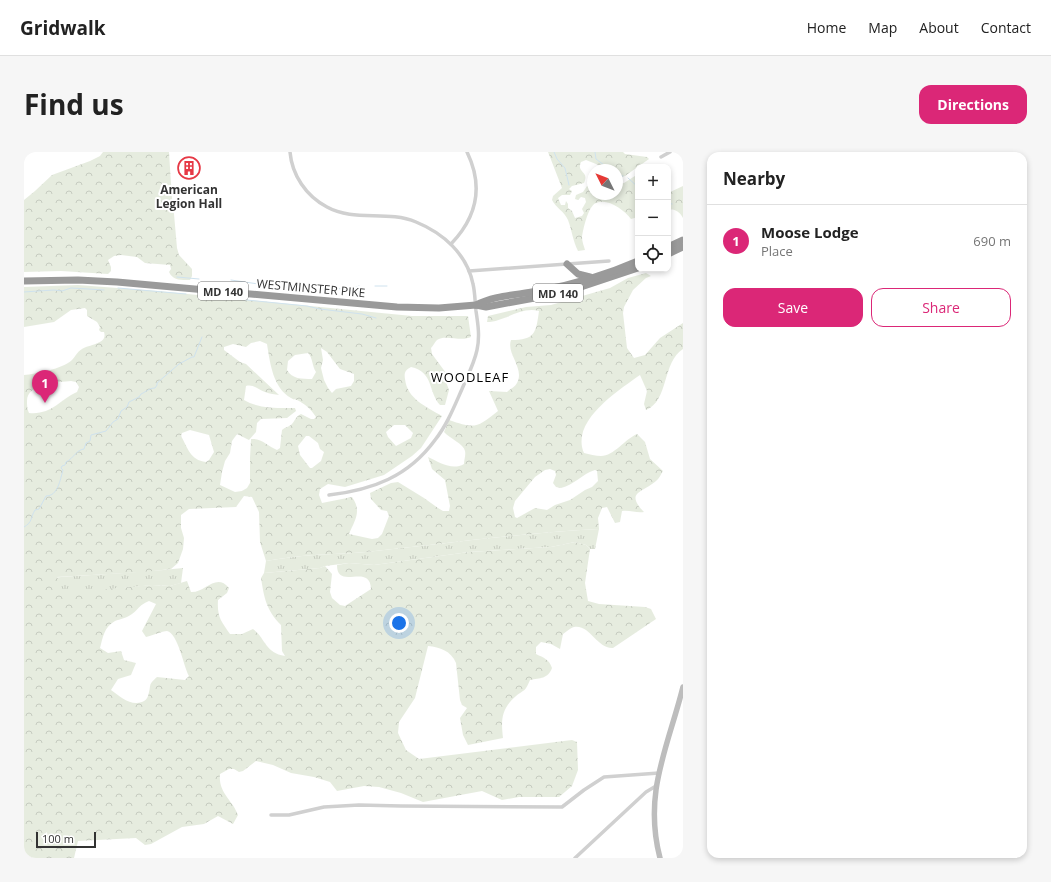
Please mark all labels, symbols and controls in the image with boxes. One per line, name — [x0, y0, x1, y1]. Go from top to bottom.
text: Gridwalk — [20, 15, 106, 41]
text: Home — [807, 18, 846, 37]
text: Map — [868, 18, 897, 37]
text: About — [919, 18, 959, 37]
text: Contact — [981, 18, 1031, 37]
text: Find us — [24, 85, 124, 123]
button: Directions — [919, 85, 1027, 124]
building icon: American Legion Hall — [176, 155, 202, 181]
north arrow — [587, 164, 623, 200]
map controls — [635, 164, 671, 272]
button: + — [635, 164, 671, 200]
text: Nearby — [723, 167, 785, 190]
place label: American Legion Hall — [156, 181, 222, 212]
button: − — [635, 200, 671, 236]
text: Moose Lodge — [761, 222, 859, 242]
text: 1 — [732, 232, 740, 250]
text: 690 m — [973, 232, 1011, 250]
button: locate — [635, 236, 671, 272]
text: Place — [761, 242, 793, 260]
street label: WESTMINSTER PIKE — [256, 275, 366, 301]
road number: MD 140 — [198, 282, 248, 300]
road number: MD 140 — [533, 284, 583, 302]
button: Save — [723, 288, 863, 327]
button: Share — [871, 288, 1011, 327]
district label: WOODLEAF — [431, 368, 509, 386]
pin: 1 — [32, 370, 58, 403]
your location — [389, 613, 409, 633]
scale bar — [36, 830, 96, 849]
text: 100 m — [42, 831, 74, 846]

